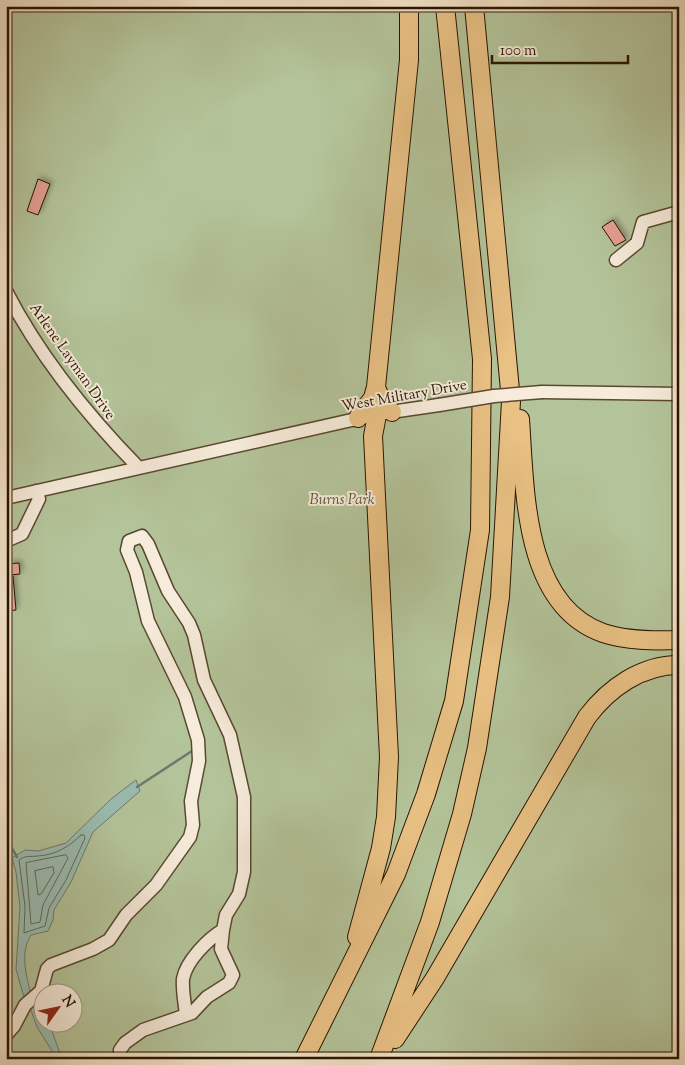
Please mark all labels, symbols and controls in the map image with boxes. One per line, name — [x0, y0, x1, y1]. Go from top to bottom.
scale bar — [492, 32, 629, 64]
text: 100 m — [500, 41, 537, 62]
street label: Arlene Layman Drive — [24, 299, 120, 424]
street label: West Military Drive — [340, 375, 469, 418]
park label: Burns Park — [310, 490, 375, 511]
north arrow — [32, 982, 82, 1032]
text: N — [56, 992, 79, 1012]

